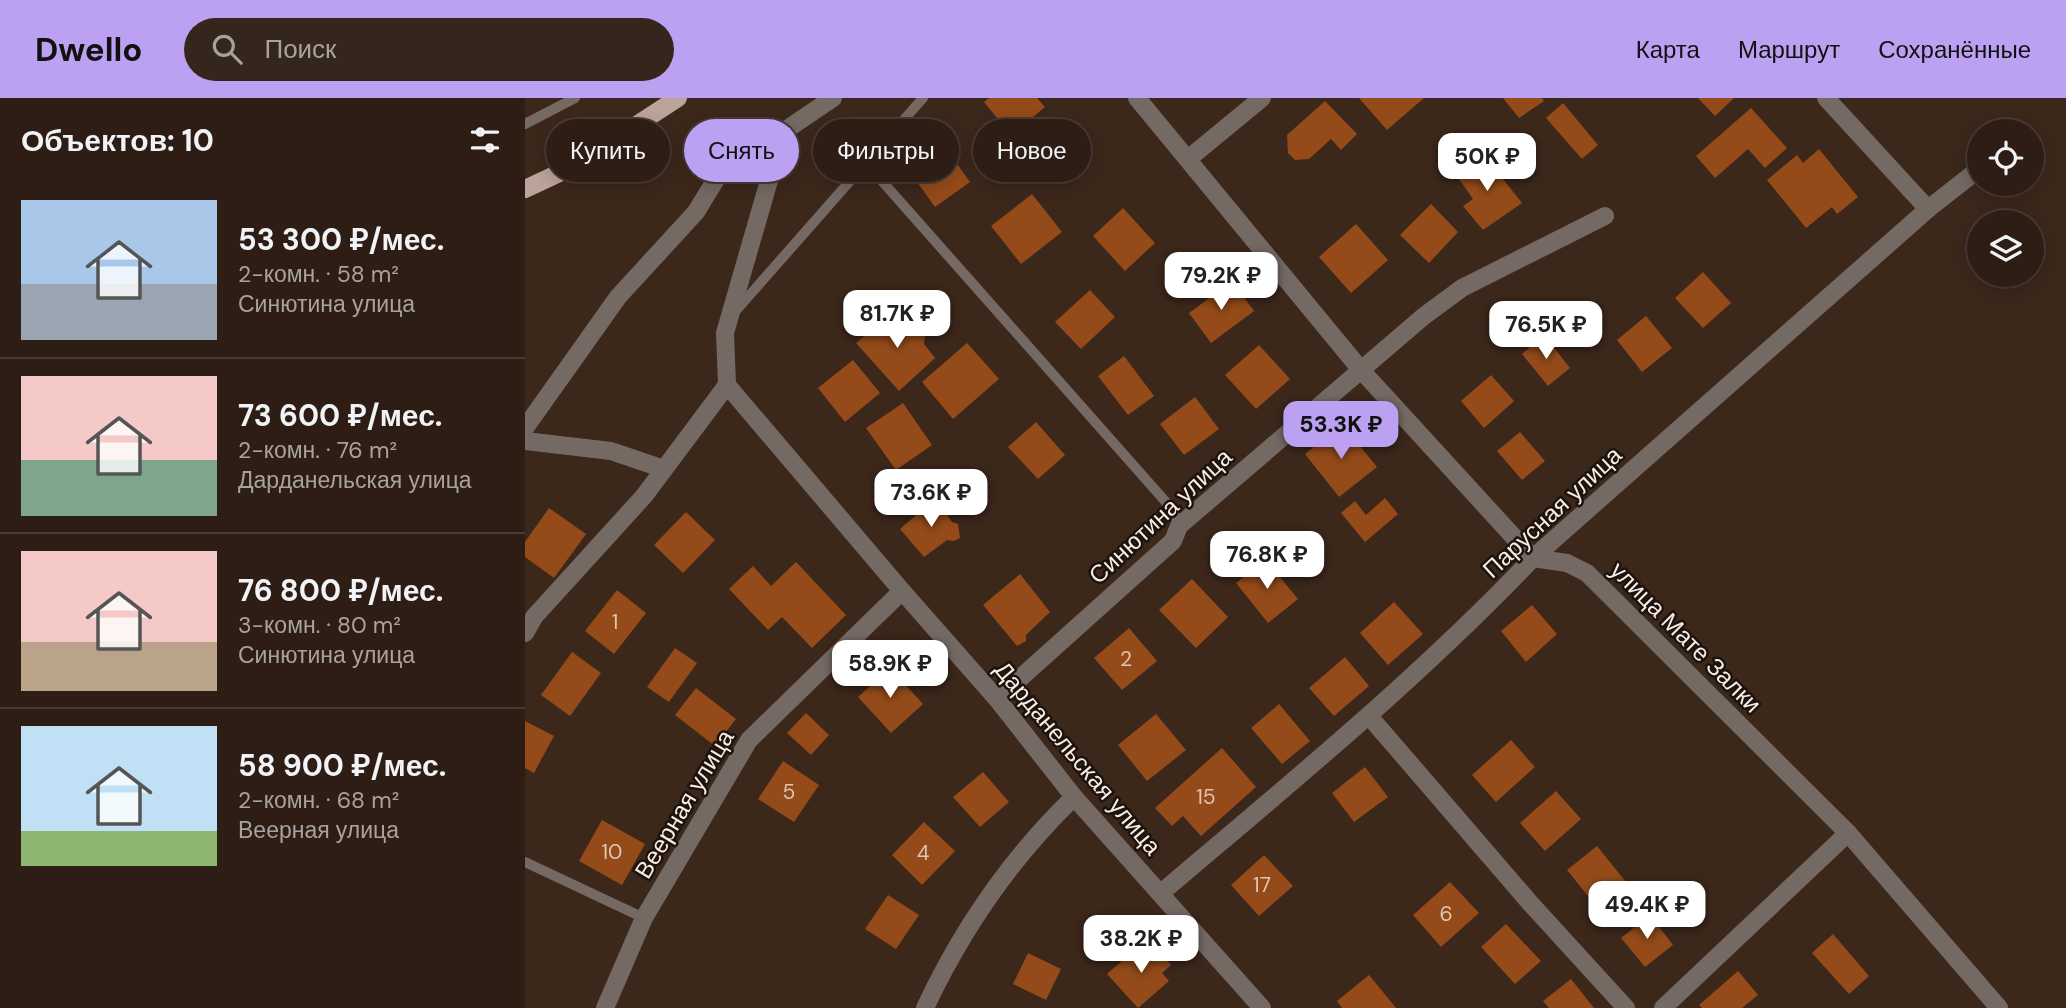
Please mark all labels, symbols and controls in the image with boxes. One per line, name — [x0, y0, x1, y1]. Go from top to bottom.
search box — [184, 18, 674, 81]
text: Dwello — [35, 28, 142, 71]
icon: search — [208, 30, 246, 68]
text: Поиск — [264, 32, 337, 66]
text: Карта — [1636, 34, 1700, 65]
text: Маршрут — [1738, 34, 1840, 65]
text: Сохранённые — [1878, 34, 2031, 65]
chip: Купить — [546, 119, 670, 182]
chip: Снять — [684, 119, 799, 182]
chip: Фильтры — [813, 119, 959, 182]
chip: Новое — [973, 119, 1091, 182]
map controls — [1967, 119, 2044, 287]
button: locate — [1967, 119, 2044, 196]
text: Объектов: 10 — [21, 121, 214, 160]
icon: filters — [466, 121, 504, 159]
pin: 50K ₽ — [1438, 134, 1536, 193]
text: 50K ₽ — [1454, 141, 1520, 171]
button: layers — [1967, 210, 2044, 287]
text: 53 300 ₽/мес. — [238, 220, 444, 259]
icon: home — [77, 228, 161, 312]
pin: 79.2K ₽ — [1156, 252, 1286, 312]
text: 2-комн. · 58 m² — [238, 259, 399, 289]
text: 79.2K ₽ — [1181, 260, 1261, 290]
text: Синютина улица — [238, 289, 415, 319]
pin: 81.7K ₽ — [832, 290, 962, 350]
text: 81.7K ₽ — [859, 298, 935, 328]
pin: 76.5K ₽ — [1481, 302, 1611, 361]
text: 76.5K ₽ — [1505, 309, 1587, 339]
text: 73 600 ₽/мес. — [238, 396, 442, 435]
pin: 53.3K ₽ — [1276, 402, 1406, 461]
icon: home — [77, 404, 161, 488]
text: 53.3K ₽ — [1299, 409, 1383, 439]
text: 2-комн. · 76 m² — [238, 435, 397, 465]
street label: Парусная улица — [1476, 439, 1629, 585]
street label: Синютина улица — [1082, 441, 1239, 590]
text: Дарданельская улица — [238, 465, 472, 495]
pin: 73.6K ₽ — [866, 470, 996, 529]
text: 73.6K ₽ — [890, 477, 972, 507]
pin: 76.8K ₽ — [1202, 532, 1332, 591]
text: 76.8K ₽ — [1226, 539, 1308, 569]
street label: улица Мате Залки — [1604, 555, 1768, 719]
text: 76 800 ₽/мес. — [238, 571, 443, 610]
icon: home — [77, 579, 161, 663]
house number: 1 — [612, 608, 618, 636]
text: 3-комн. · 80 m² — [238, 610, 401, 640]
text: Синютина улица — [238, 640, 415, 670]
pin: 58.9K ₽ — [825, 640, 955, 700]
house number: 2 — [1120, 645, 1132, 673]
text: 58.9K ₽ — [848, 648, 932, 678]
street label: Дарданельская улица — [988, 655, 1169, 862]
street label: Веерная улица — [627, 723, 741, 884]
text: 58 900 ₽/мес. — [238, 746, 446, 785]
icon: home — [77, 754, 161, 838]
house number: 5 — [783, 778, 795, 806]
house number: 15 — [1196, 783, 1216, 811]
text: 2-комн. · 68 m² — [238, 785, 399, 815]
text: Веерная улица — [238, 815, 399, 845]
house number: 10 — [602, 838, 622, 866]
house number: 4 — [917, 839, 930, 867]
house number: 17 — [1253, 871, 1271, 899]
pin: 49.4K ₽ — [1582, 882, 1712, 941]
text: 49.4K ₽ — [1604, 889, 1690, 919]
house number: 6 — [1439, 900, 1453, 928]
pin: 38.2K ₽ — [1076, 916, 1206, 975]
text: 38.2K ₽ — [1100, 923, 1182, 953]

